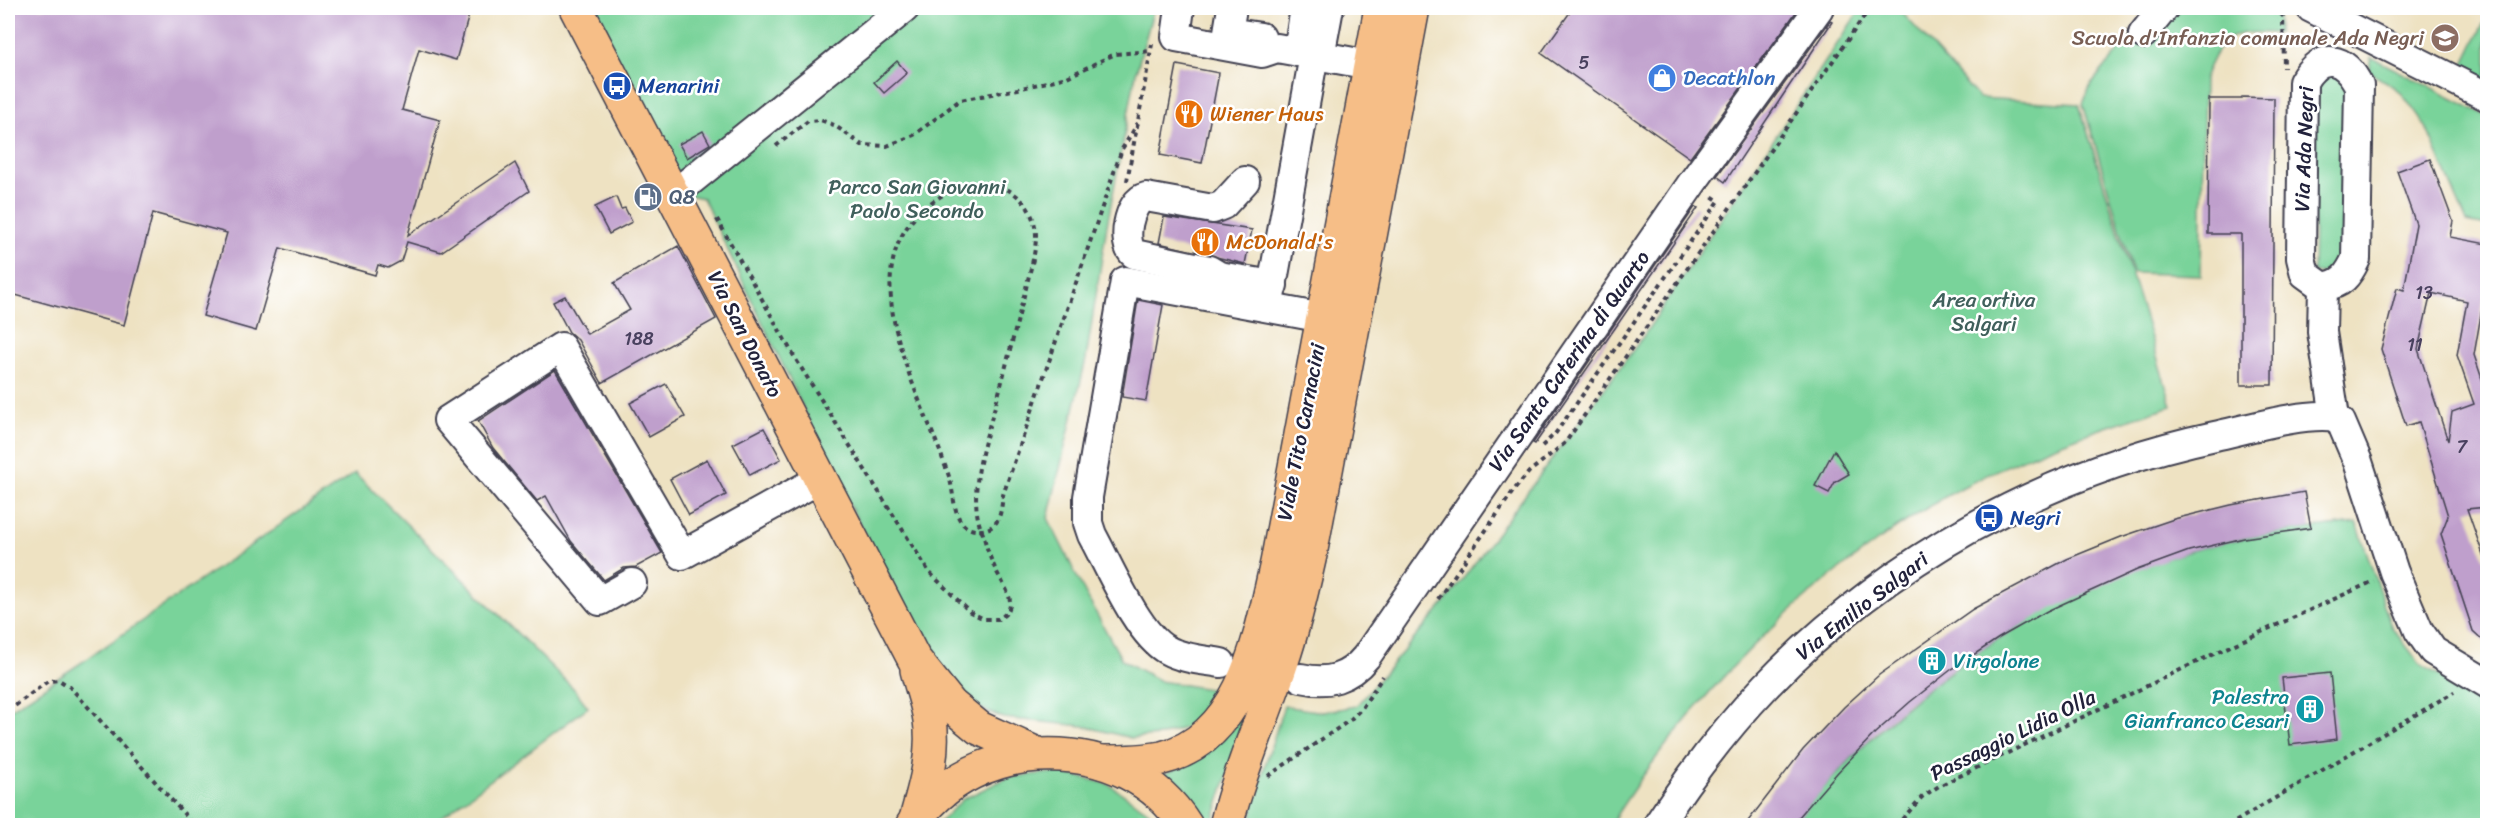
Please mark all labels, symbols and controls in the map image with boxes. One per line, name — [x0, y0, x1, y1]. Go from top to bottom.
place label: Scuola d'Infanzia comunale Ada Negri — [2072, 19, 2425, 57]
school or university icon: Scuola d'Infanzia comunale Ada Negri — [2429, 22, 2461, 54]
house number: 5 — [1579, 47, 1590, 79]
place label: Decathlon — [1683, 59, 1775, 97]
shop icon: Decathlon — [1646, 62, 1678, 94]
place label: Menarini — [638, 67, 721, 105]
bus stop icon: Menarini — [601, 70, 633, 102]
street label: Via Ada Negri — [2283, 84, 2325, 212]
place label: Wiener Haus — [1210, 95, 1324, 133]
restaurant icon: Wiener Haus — [1173, 98, 1205, 130]
park label: Parco San Giovanni Paolo Secondo — [828, 168, 1007, 230]
place label: Q8 — [669, 178, 696, 216]
fuel station icon: Q8 — [632, 181, 664, 213]
place label: McDonald's — [1226, 223, 1334, 261]
restaurant icon: McDonald's — [1189, 226, 1221, 258]
street label: Via Santa Caterina di Quarto — [1478, 242, 1660, 480]
street label: Via San Donato — [697, 264, 793, 404]
house number: 13 — [2415, 277, 2433, 309]
park label: Area ortiva Salgari — [1932, 281, 2036, 343]
house number: 188 — [624, 323, 654, 355]
house number: 11 — [2407, 329, 2423, 361]
street label: Viale Tito Carnacini — [1265, 339, 1337, 524]
house number: 7 — [2457, 431, 2469, 463]
place label: Negri — [2010, 499, 2062, 537]
bus stop icon: Negri — [1973, 502, 2005, 534]
street label: Via Emilio Salgari — [1787, 541, 1938, 671]
place label: Virgolone — [1953, 642, 2040, 680]
building icon: Virgolone — [1916, 645, 1948, 677]
street label: Passaggio Lidia Olla — [1923, 678, 2103, 792]
place label: Palestra Gianfranco Cesari — [2125, 678, 2290, 740]
building icon: Palestra Gianfranco Cesari — [2294, 693, 2326, 725]

